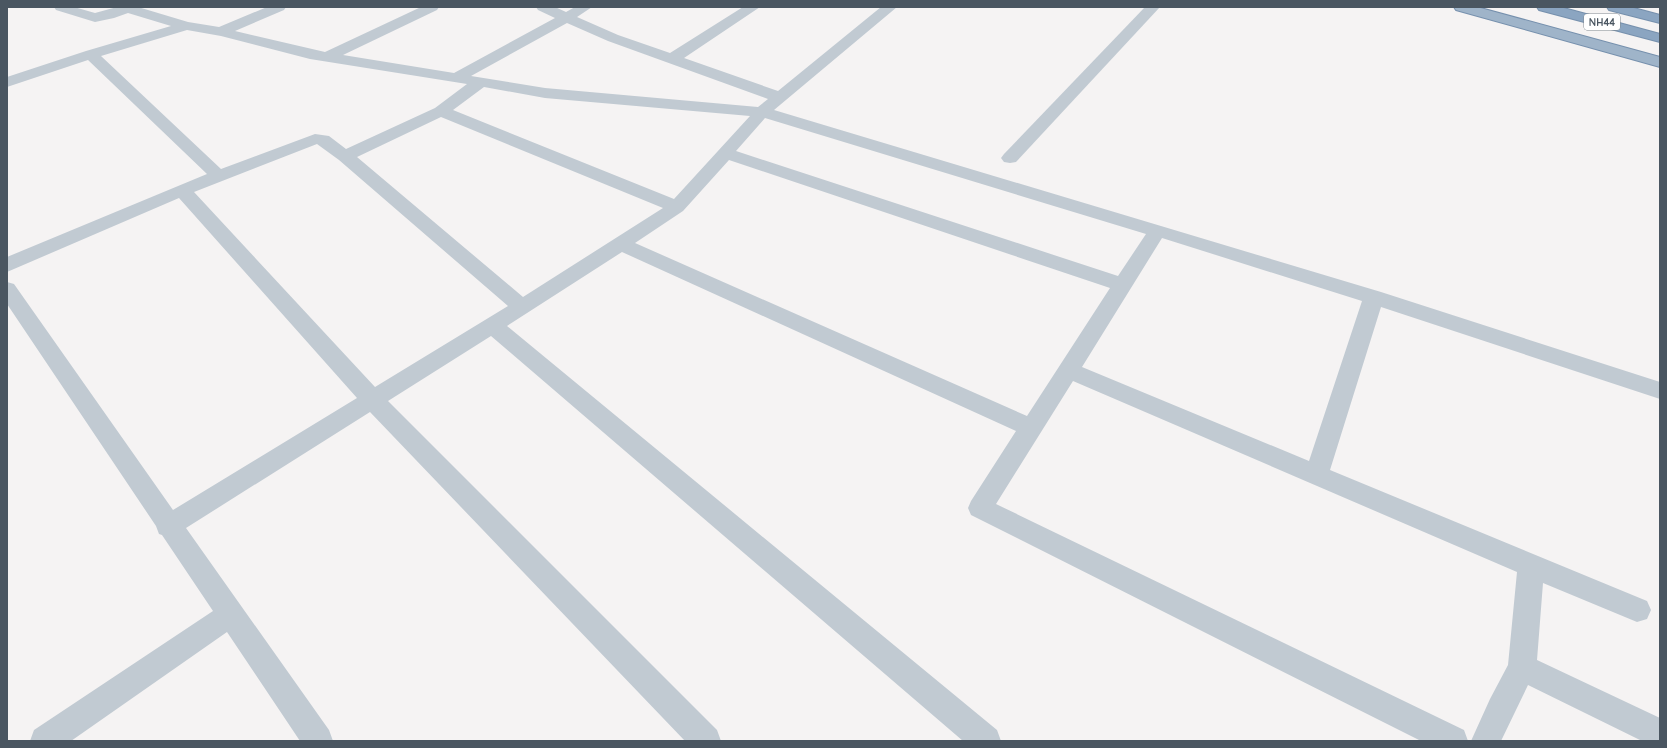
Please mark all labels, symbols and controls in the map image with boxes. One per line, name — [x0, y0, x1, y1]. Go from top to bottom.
road number: NH44 — [1584, 14, 1620, 30]

